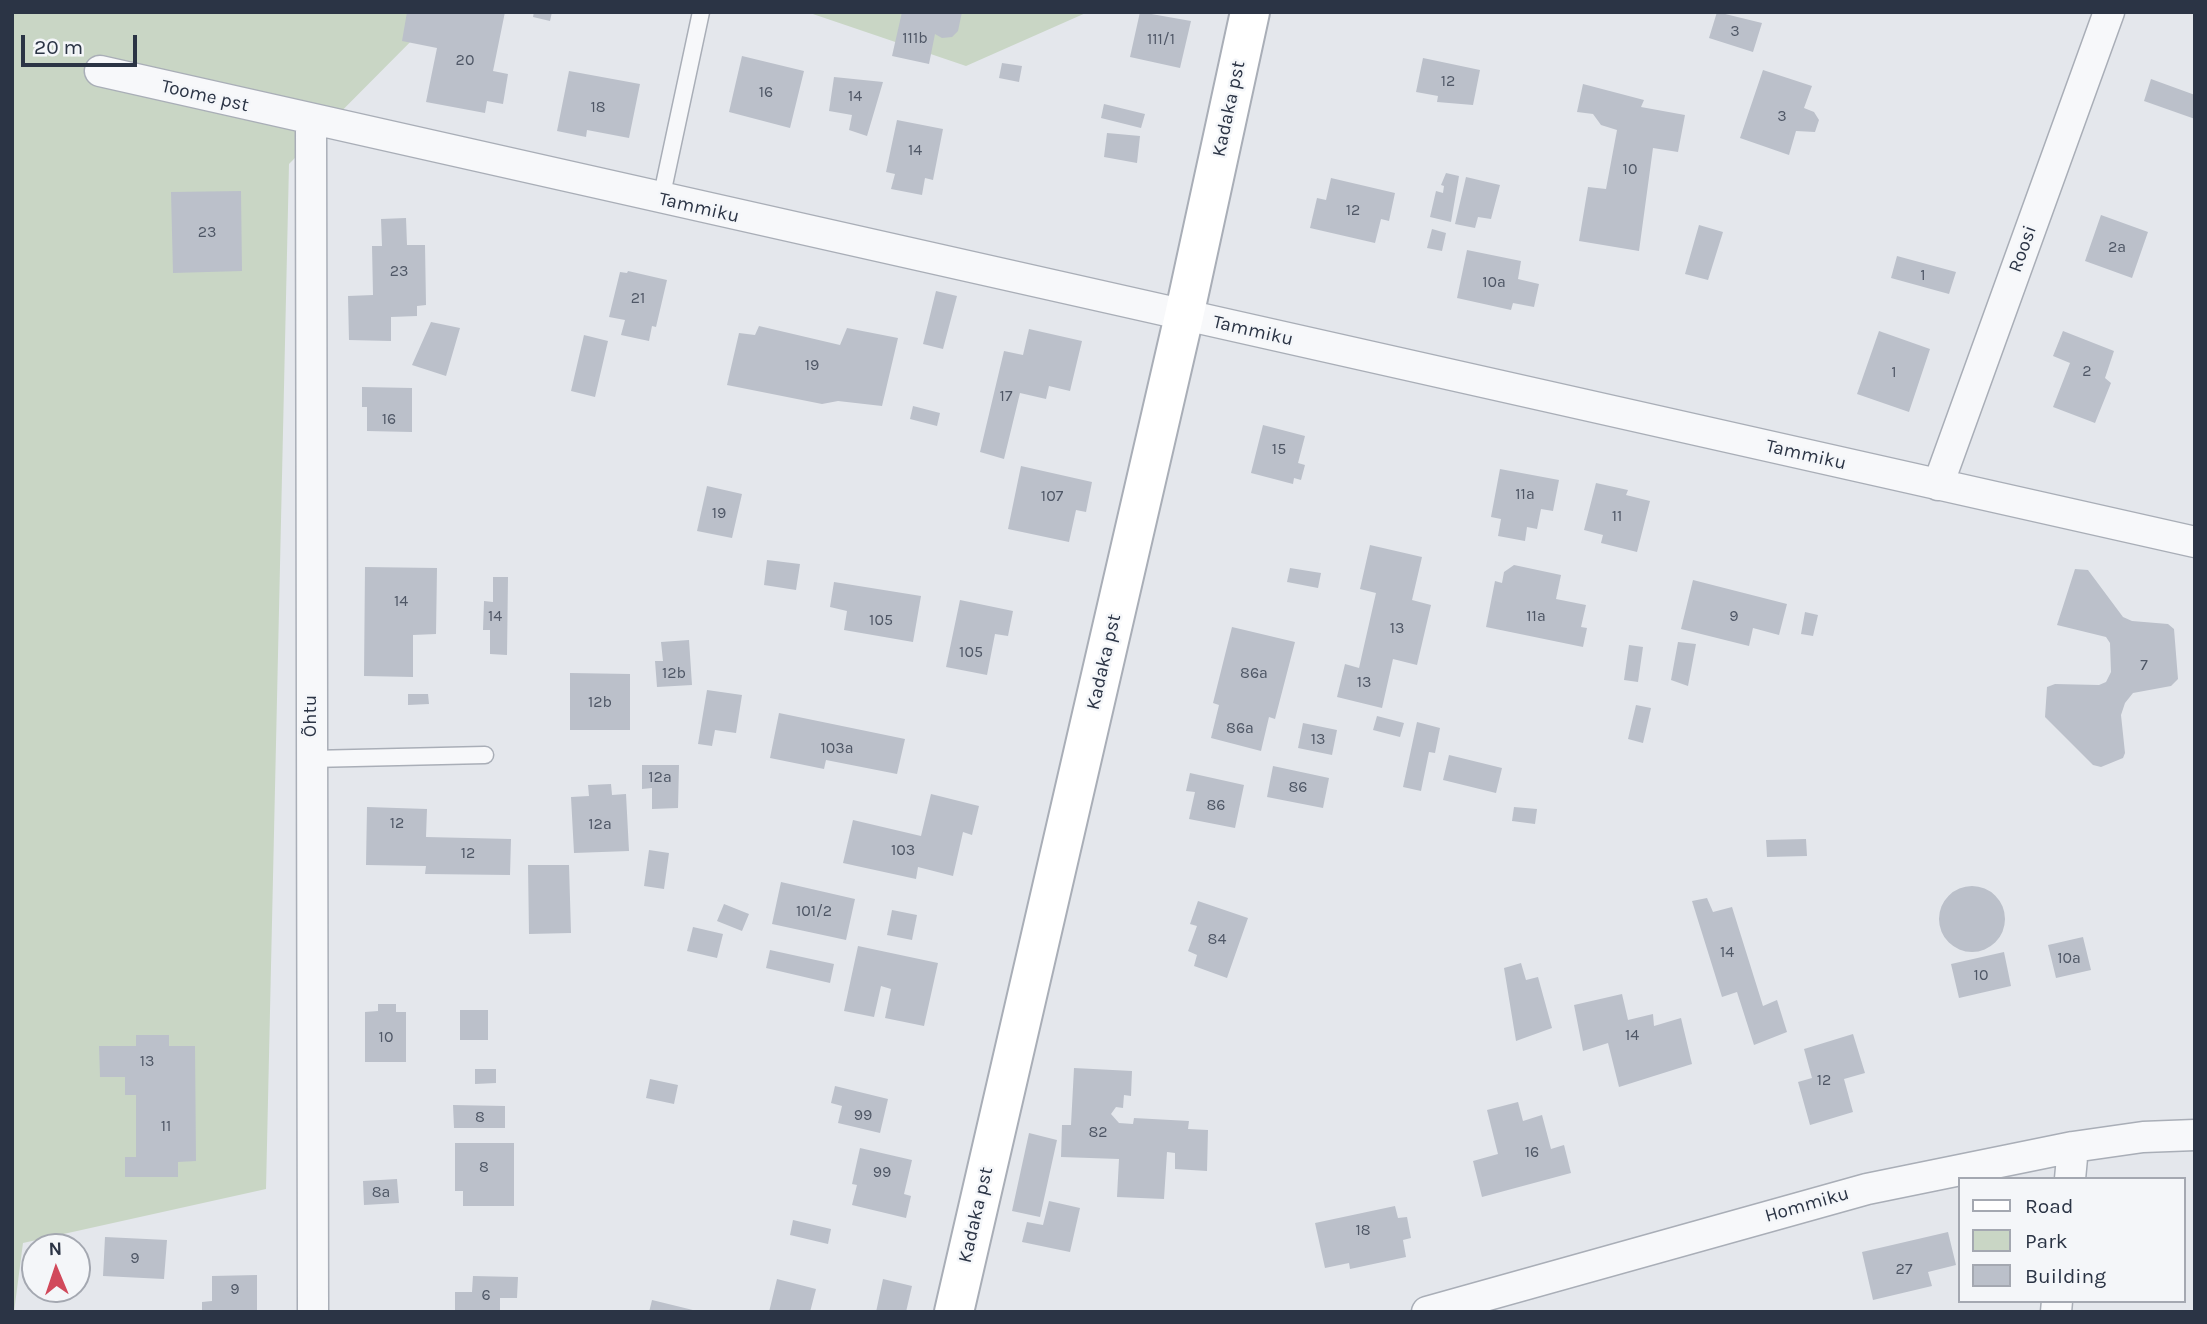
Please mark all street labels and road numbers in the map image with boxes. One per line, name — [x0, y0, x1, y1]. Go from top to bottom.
street label: Kadaka pst — [1208, 59, 1250, 159]
street label: Toome pst — [159, 75, 251, 117]
street label: Tammiku — [657, 188, 741, 228]
street label: Roosi — [2004, 223, 2042, 275]
street label: Tammiku — [1211, 311, 1295, 351]
street label: Tammiku — [1764, 435, 1848, 475]
street label: Kadaka pst — [1082, 612, 1126, 712]
street label: Õhtu — [300, 695, 322, 737]
street label: Kadaka pst — [954, 1165, 998, 1265]
street label: Hommiku — [1762, 1182, 1852, 1228]

